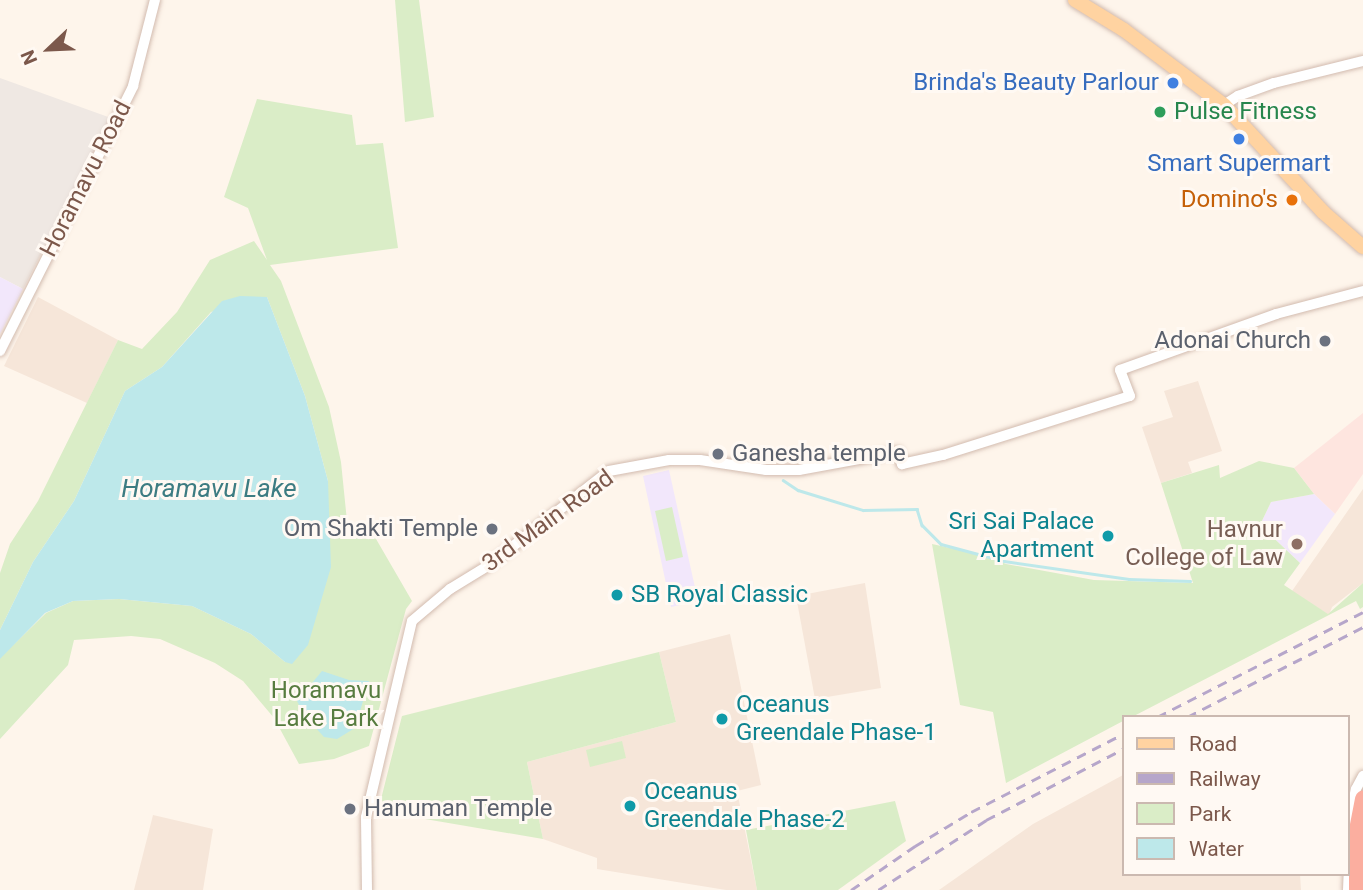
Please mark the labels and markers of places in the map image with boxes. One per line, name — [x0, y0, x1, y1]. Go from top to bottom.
place label: Brinda's Beauty Parlour — [913, 69, 1159, 97]
marker: Brinda's Beauty Parlour — [1165, 75, 1181, 91]
place label: Pulse Fitness — [1174, 98, 1317, 126]
marker: Pulse Fitness — [1152, 104, 1168, 120]
marker: Smart Supermart — [1231, 131, 1247, 147]
place label: Smart Supermart — [1147, 150, 1331, 178]
place label: Domino's — [1181, 186, 1278, 214]
marker: Domino's — [1284, 192, 1300, 208]
place label: Adonai Church — [1154, 327, 1311, 355]
marker: Adonai Church — [1317, 333, 1333, 349]
place label: Ganesha temple — [732, 440, 906, 468]
marker: Ganesha temple — [710, 446, 726, 462]
place label: Sri Sai Palace Apartment — [948, 508, 1094, 564]
place label: Om Shakti Temple — [283, 515, 478, 543]
place label: Havnur College of Law — [1125, 516, 1283, 572]
marker: Om Shakti Temple — [484, 521, 500, 537]
marker: Sri Sai Palace Apartment — [1100, 528, 1116, 544]
marker: Havnur College of Law — [1289, 536, 1305, 552]
place label: SB Royal Classic — [631, 581, 808, 609]
marker: SB Royal Classic — [609, 587, 625, 603]
place label: Oceanus Greendale Phase-1 — [736, 691, 937, 747]
marker: Oceanus Greendale Phase-1 — [714, 711, 730, 727]
place label: Oceanus Greendale Phase-2 — [644, 778, 845, 834]
place label: Hanuman Temple — [364, 795, 553, 823]
marker: Oceanus Greendale Phase-2 — [622, 798, 638, 814]
marker: Hanuman Temple — [342, 801, 358, 817]

